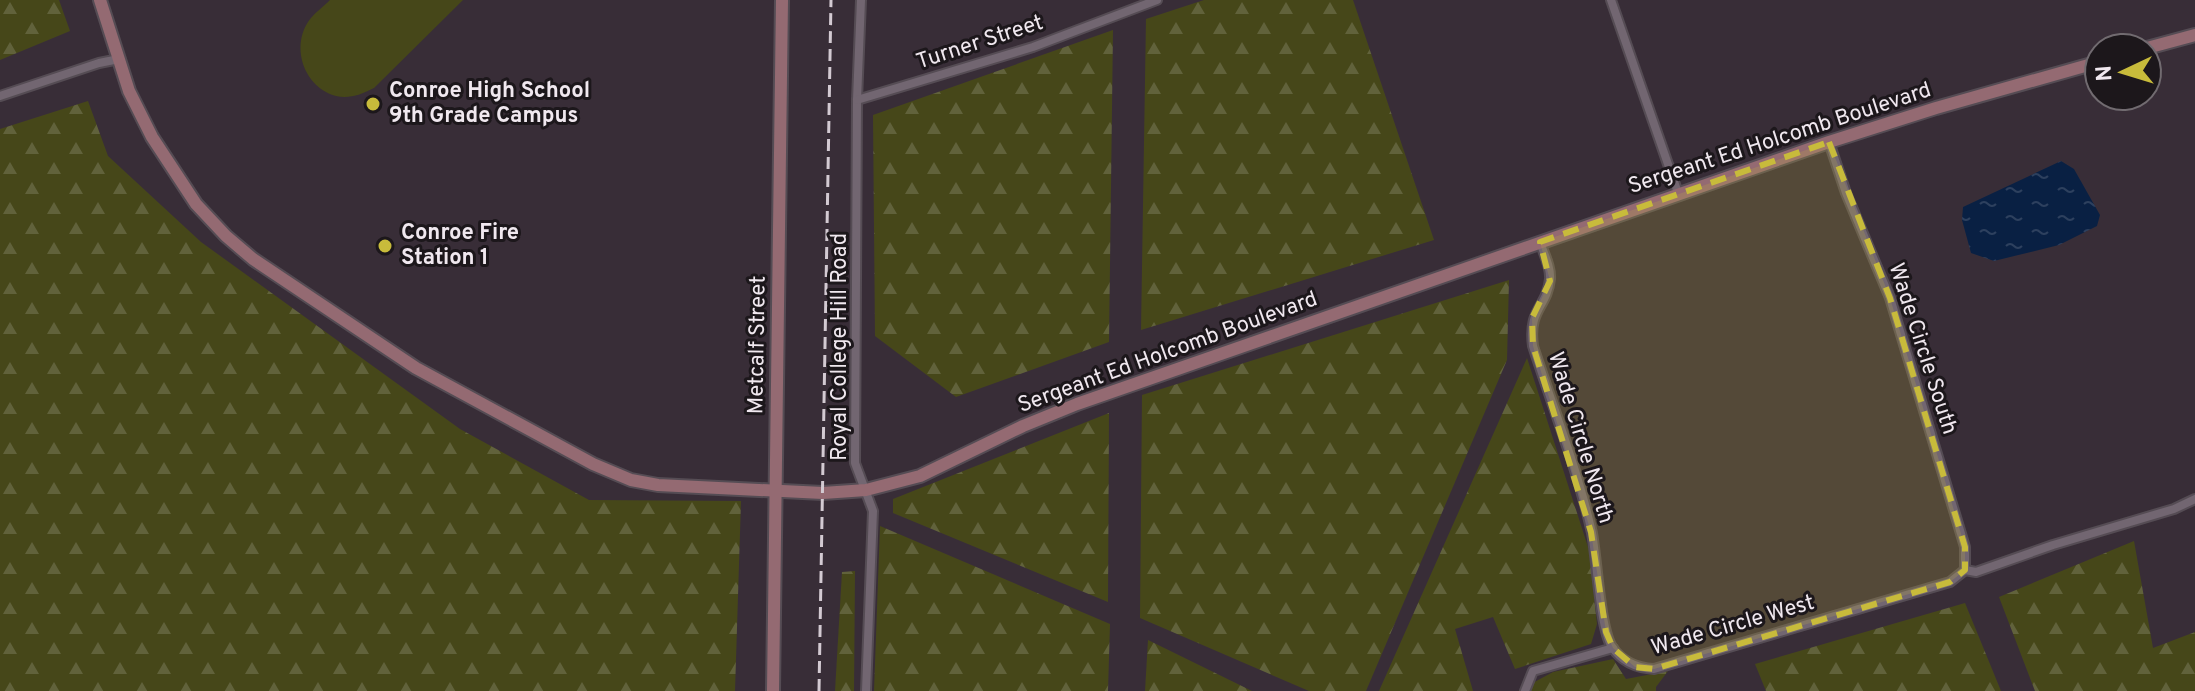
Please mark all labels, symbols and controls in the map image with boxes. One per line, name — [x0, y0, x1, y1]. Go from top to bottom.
street label: Turner Street — [913, 10, 1047, 76]
north arrow — [2083, 32, 2163, 112]
text: N — [2092, 64, 2120, 82]
street label: Sergeant Ed Holcomb Boulevard — [1625, 77, 1935, 201]
place label: Conroe High School 9th Grade Campus — [389, 78, 590, 130]
marker: Conroe High School 9th Grade Campus — [364, 95, 382, 113]
place label: Conroe Fire Station 1 — [401, 220, 519, 272]
street label: Royal College Hill Road — [827, 233, 854, 461]
marker: Conroe Fire Station 1 — [376, 237, 394, 255]
street label: Wade Circle South — [1882, 260, 1962, 438]
street label: Metcalf Street — [743, 275, 773, 415]
street label: Sergeant Ed Holcomb Boulevard — [1015, 286, 1321, 420]
street label: Wade Circle North — [1541, 349, 1619, 527]
street label: Wade Circle West — [1648, 590, 1818, 662]

